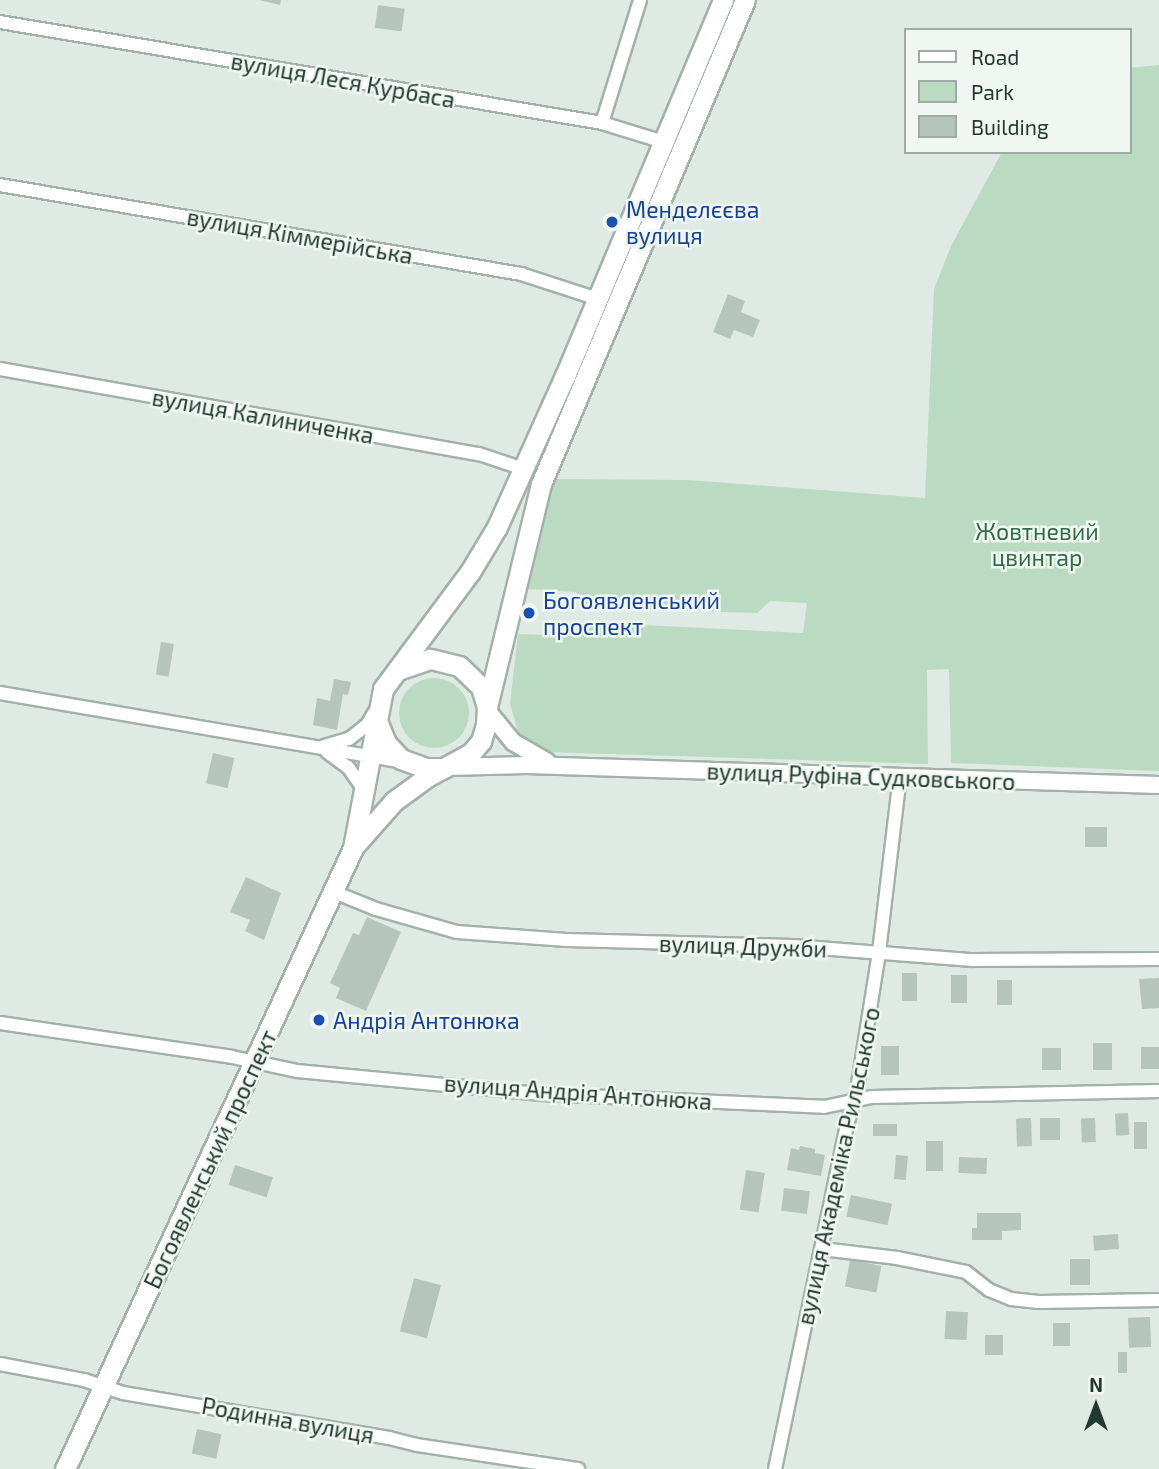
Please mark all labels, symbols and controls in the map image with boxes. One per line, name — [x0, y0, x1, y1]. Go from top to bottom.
legend — [904, 28, 1131, 154]
text: Road — [971, 44, 1019, 69]
street label: вулиця Леся Курбаса — [229, 47, 457, 113]
text: Park — [971, 79, 1014, 104]
text: Building — [971, 114, 1049, 139]
place label: Менделєєва вулиця — [626, 195, 759, 249]
street label: вулиця Кіммерійська — [185, 203, 415, 269]
marker: Менделєєва вулиця — [604, 214, 620, 230]
street label: вулиця Калиниченка — [150, 383, 376, 449]
park label: Жовтневий цвинтар — [975, 517, 1099, 571]
place label: Богоявленський проспект — [543, 586, 720, 640]
marker: Богоявленський проспект — [521, 605, 537, 621]
street label: вулиця Руфіна Судковського — [706, 757, 1016, 795]
street label: вулиця Дружби — [659, 929, 827, 963]
street label: вулиця Академіка Рильського — [791, 1005, 885, 1327]
place label: Андрія Антонюка — [333, 1006, 520, 1034]
marker: Андрія Антонюка — [311, 1012, 327, 1028]
street label: Богоявленський проспект — [138, 1025, 282, 1293]
street label: вулиця Андрія Антонюка — [443, 1069, 713, 1115]
north arrow — [1061, 1371, 1131, 1441]
text: N — [1089, 1373, 1103, 1396]
street label: Родинна вулиця — [200, 1391, 376, 1449]

